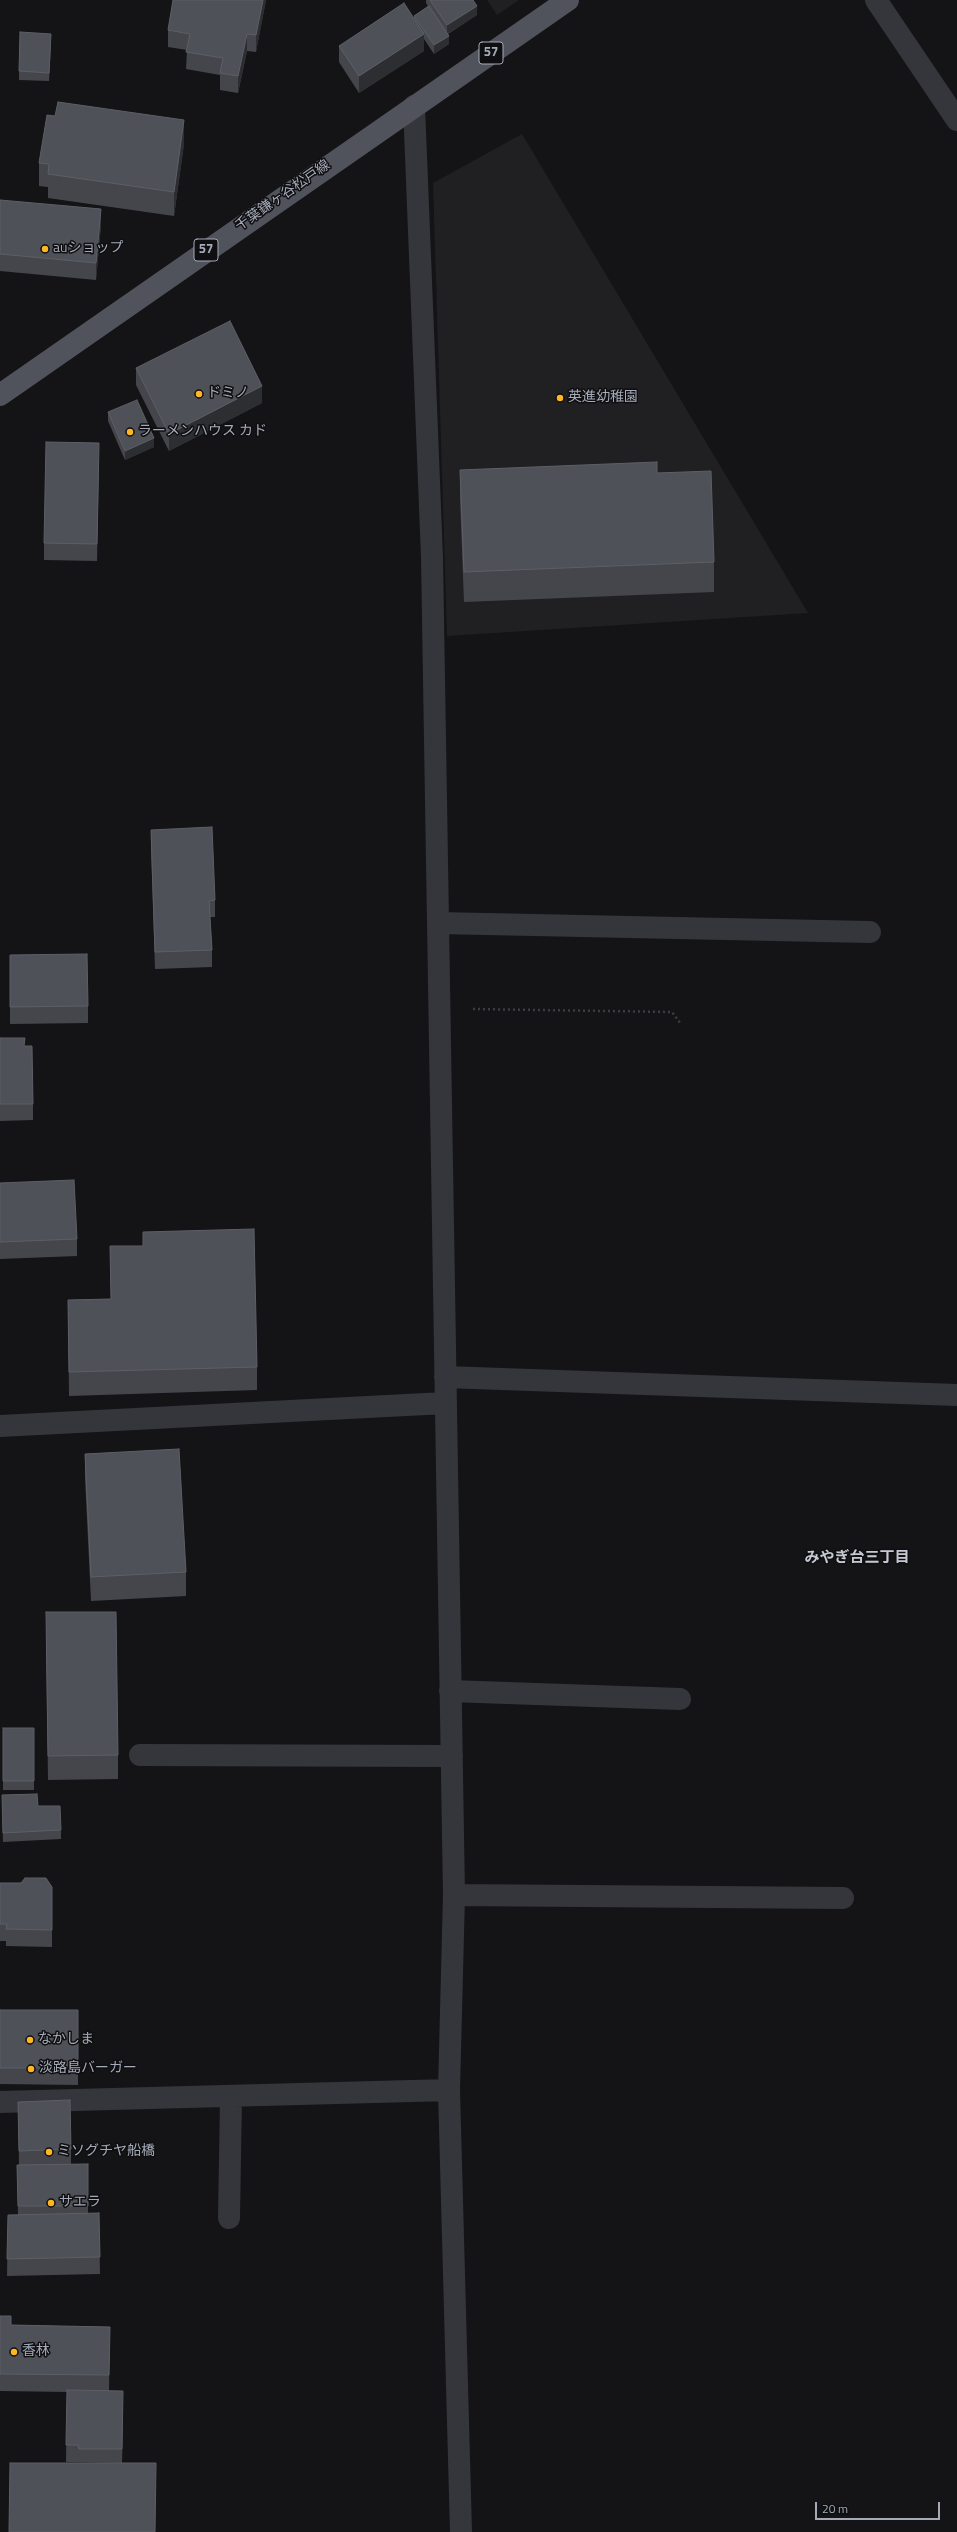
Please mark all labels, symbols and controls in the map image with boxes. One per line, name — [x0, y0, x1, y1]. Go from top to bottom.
road number: 57 — [479, 42, 503, 64]
street label: 千葉鎌ヶ谷松戸線 — [232, 157, 334, 235]
road number: 57 — [194, 239, 218, 261]
place label: auショップ — [53, 241, 123, 257]
marker: auショップ — [40, 244, 50, 254]
place label: ドミノ — [207, 386, 249, 402]
marker: ドミノ — [194, 389, 204, 399]
place label: 英進幼稚園 — [568, 390, 638, 406]
marker: 英進幼稚園 — [555, 393, 565, 403]
place label: ラーメンハウス カド — [138, 424, 267, 440]
marker: ラーメンハウス カド — [125, 427, 135, 437]
district label: みやぎ台三丁目 — [805, 1549, 909, 1567]
place label: なかしま — [38, 2032, 94, 2048]
marker: なかしま — [25, 2035, 35, 2045]
place label: 淡路島バーガー — [39, 2061, 137, 2077]
marker: 淡路島バーガー — [26, 2064, 36, 2074]
place label: ミソグチヤ船橋 — [57, 2144, 155, 2160]
marker: ミソグチヤ船橋 — [44, 2147, 54, 2157]
place label: サエラ — [59, 2195, 101, 2211]
marker: サエラ — [46, 2198, 56, 2208]
place label: 香林 — [22, 2344, 50, 2360]
marker: 香林 — [9, 2347, 19, 2357]
scale bar — [817, 2494, 942, 2520]
text: 20 m — [822, 2499, 848, 2518]

